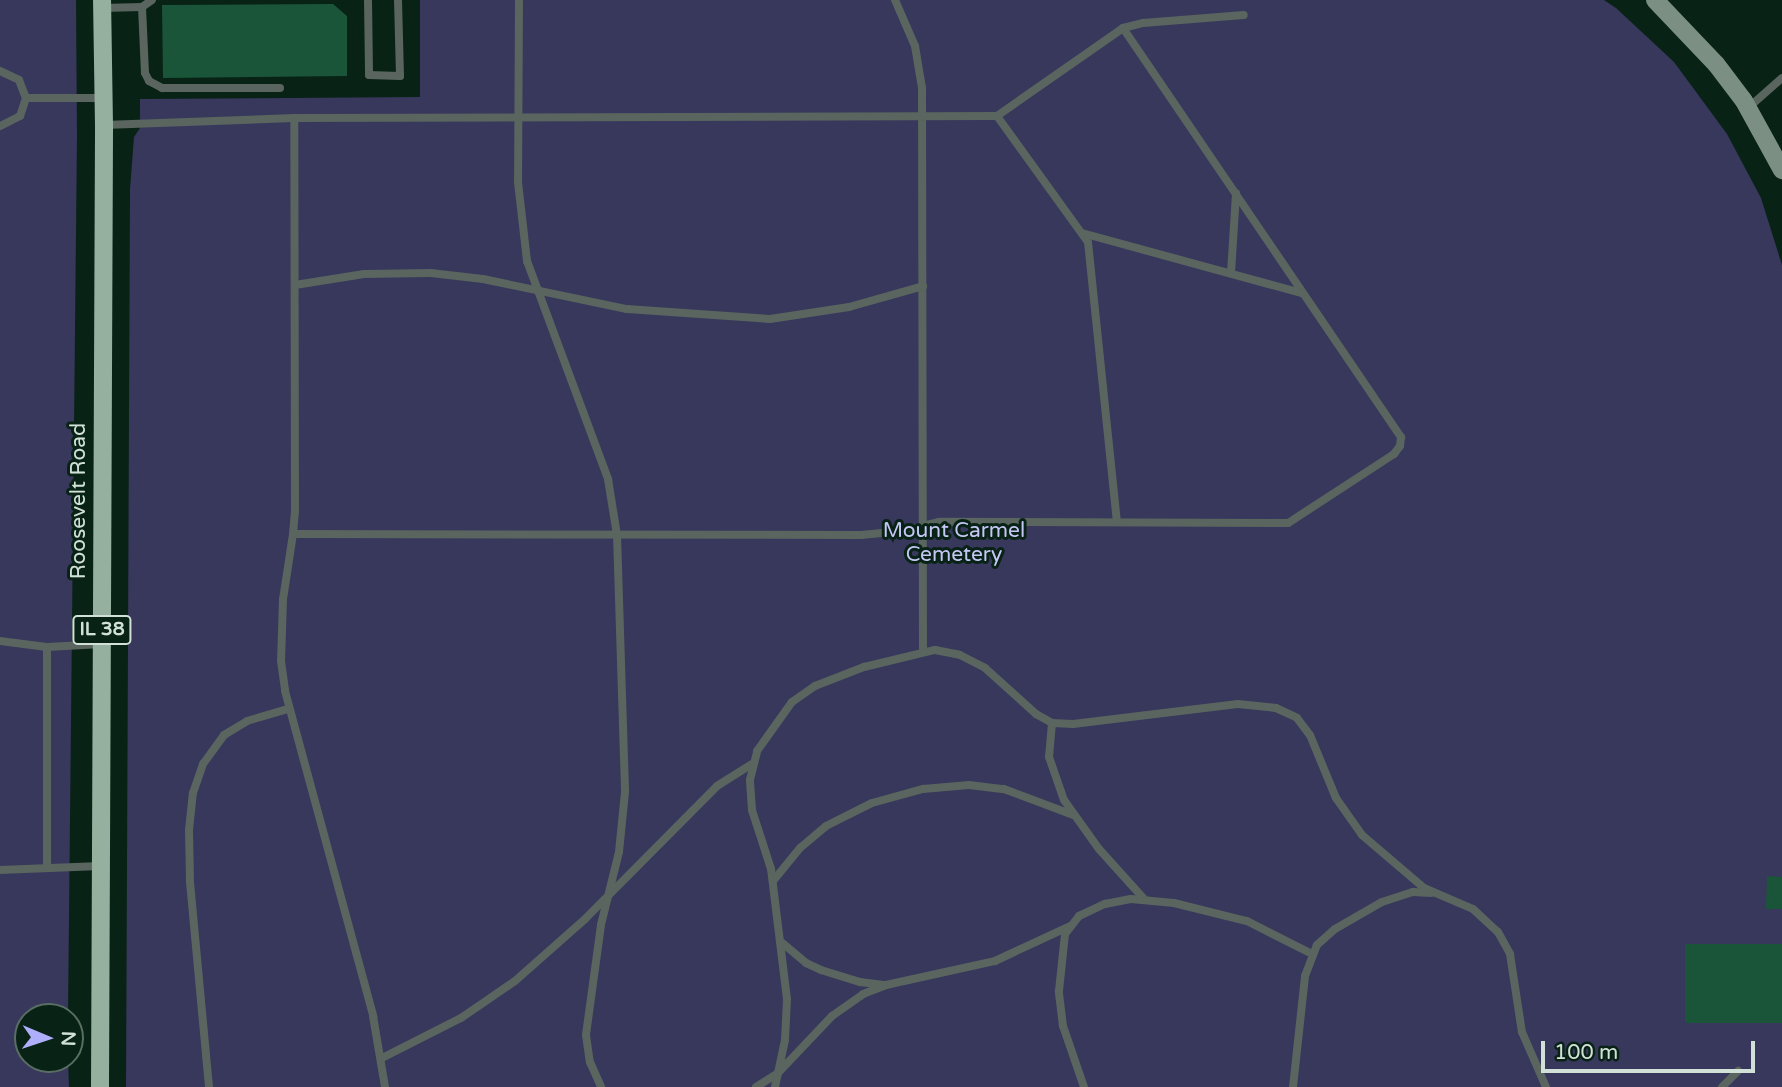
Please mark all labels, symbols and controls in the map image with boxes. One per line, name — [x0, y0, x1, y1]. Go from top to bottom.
street label: Roosevelt Road — [66, 423, 92, 579]
park label: Mount Carmel Cemetery — [883, 518, 1025, 568]
road number: IL 38 — [72, 614, 132, 646]
north arrow — [14, 1003, 84, 1073]
scale bar — [1544, 1028, 1758, 1072]
text: N — [57, 1031, 79, 1047]
text: 100 m — [1554, 1040, 1618, 1065]

